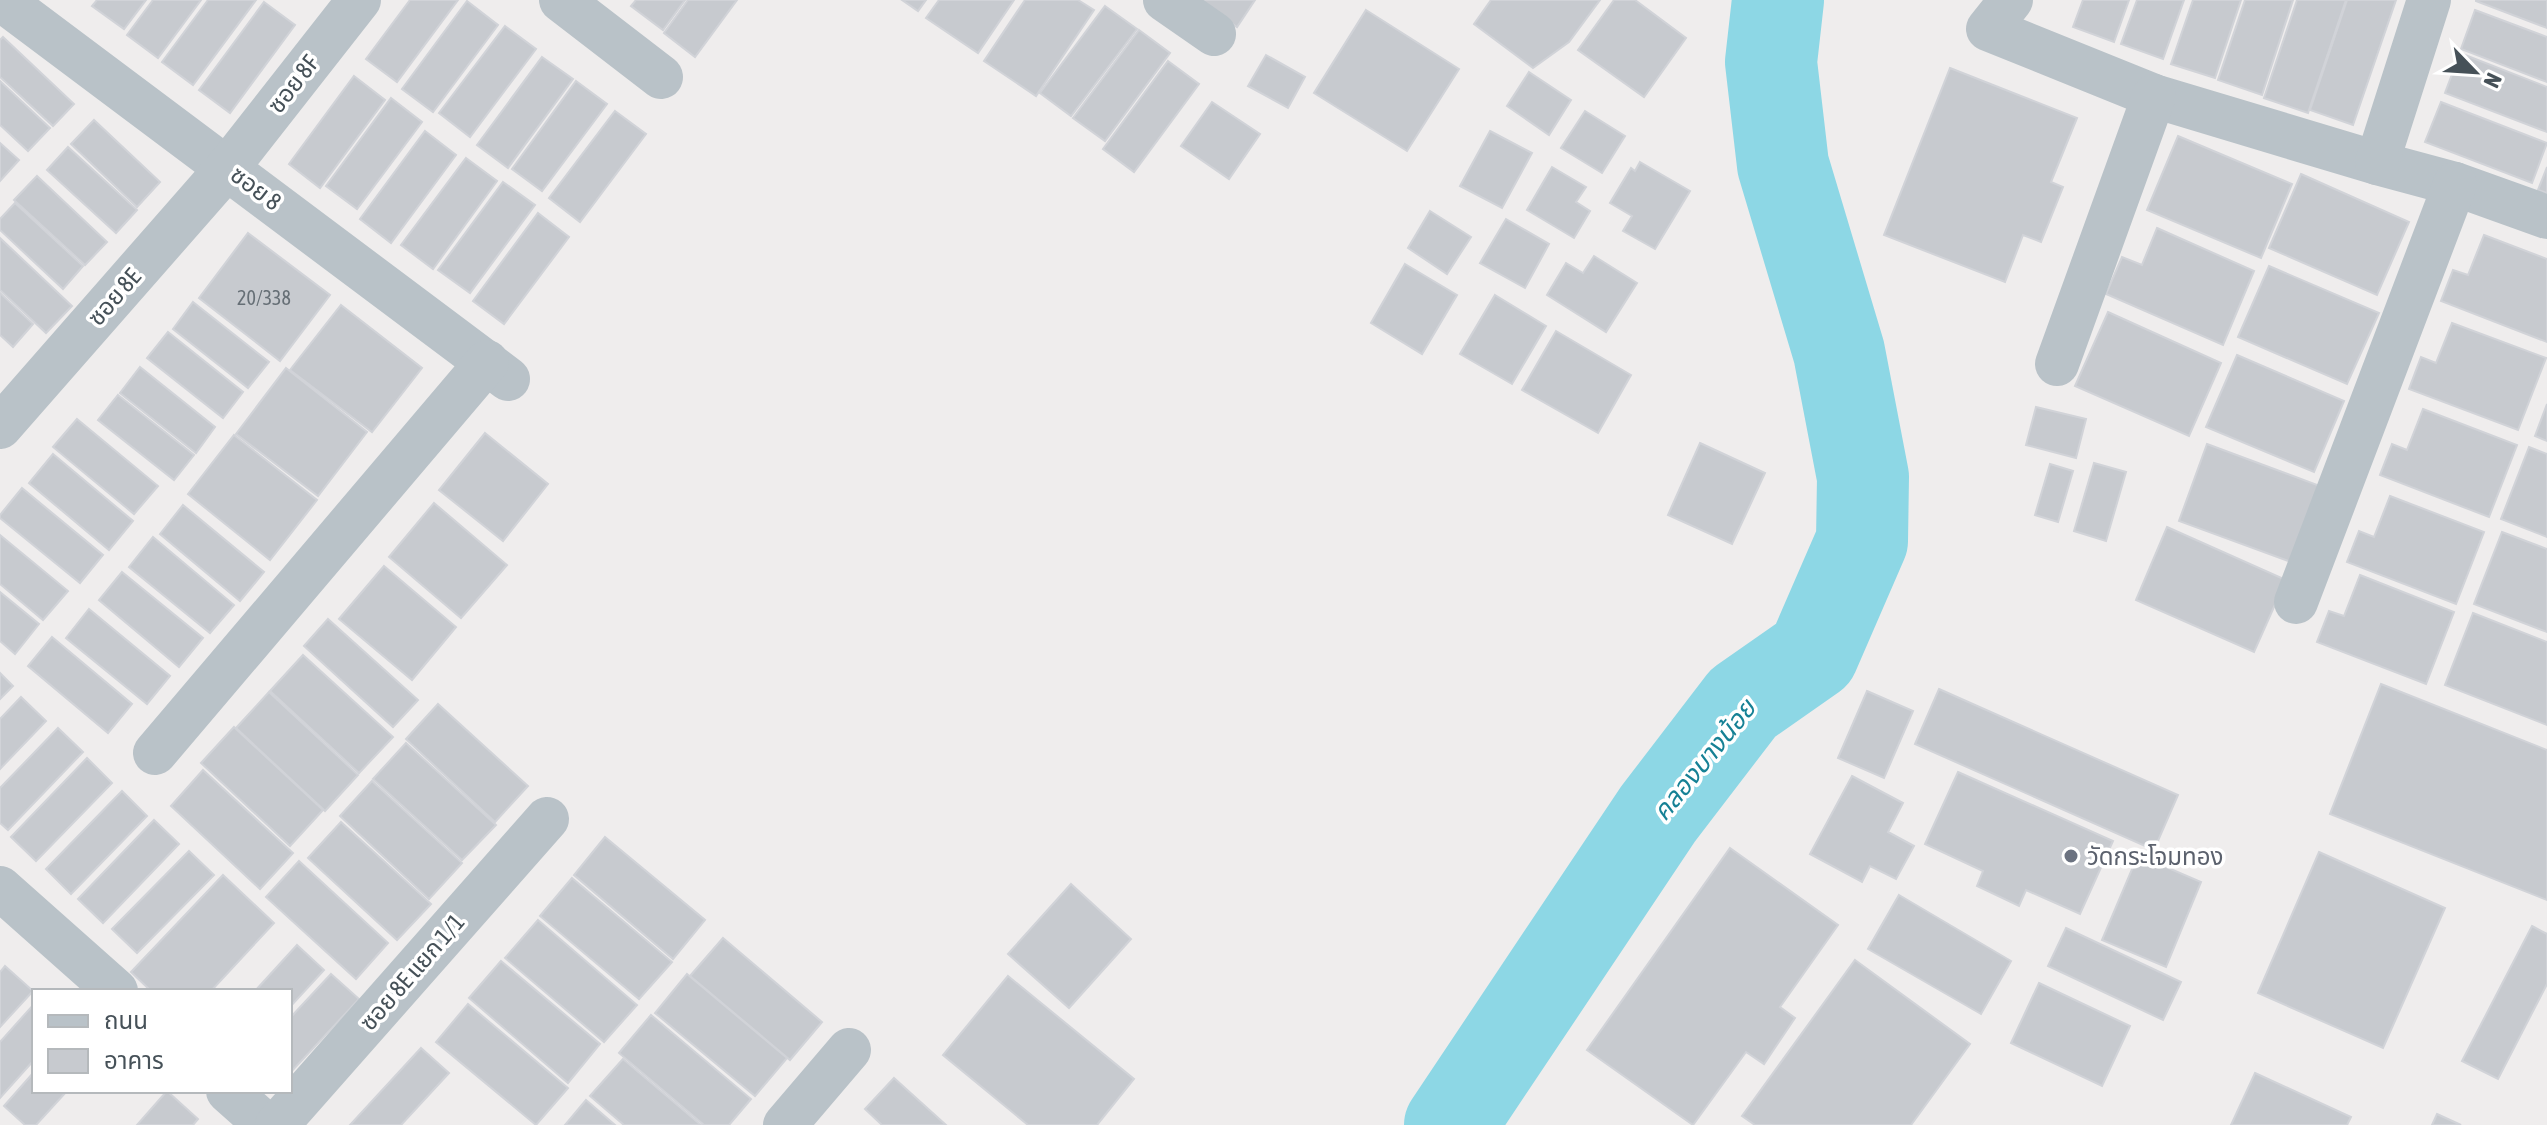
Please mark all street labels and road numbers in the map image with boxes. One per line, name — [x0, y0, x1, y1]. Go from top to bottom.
street label: ซอย 8F — [262, 50, 324, 118]
street label: ซอย 8 — [226, 160, 286, 216]
street label: ซอย 8E — [82, 263, 146, 331]
street label: ซอย 8E แยก 1/1 — [354, 908, 470, 1036]

